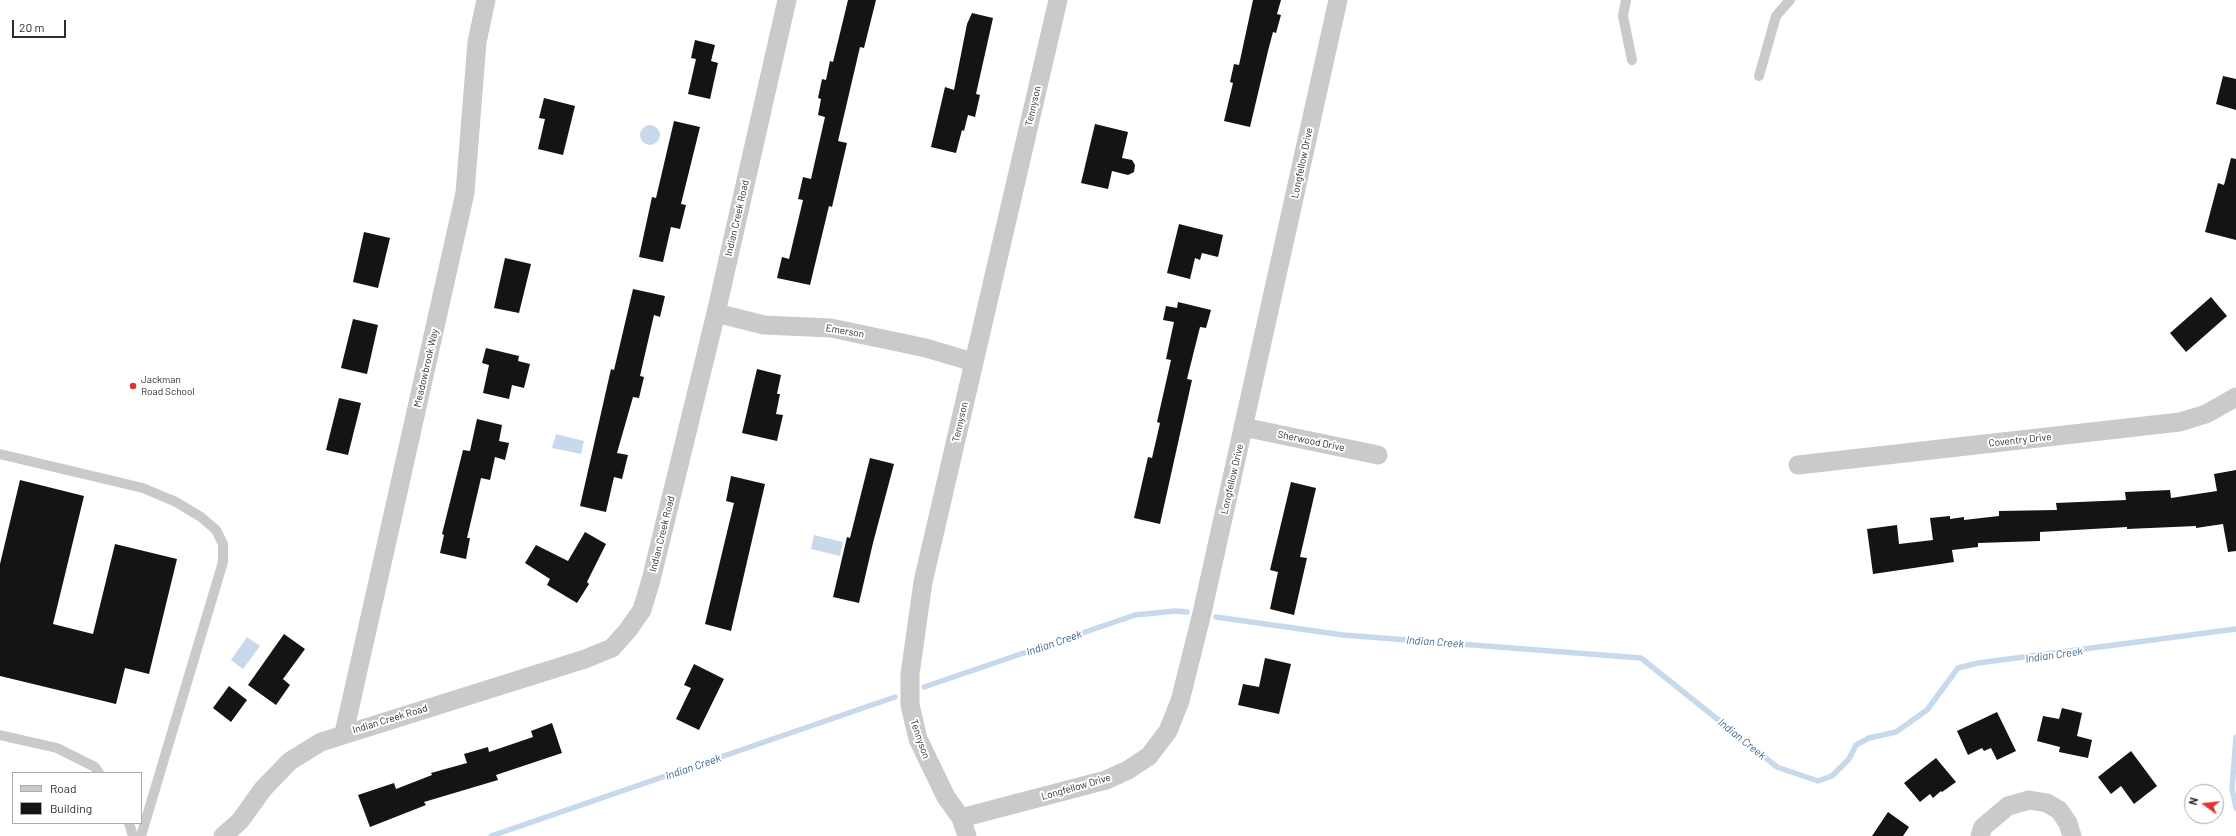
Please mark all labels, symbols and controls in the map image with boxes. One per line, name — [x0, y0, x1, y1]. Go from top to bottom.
scale bar — [14, 12, 68, 38]
text: 20 m — [19, 20, 45, 34]
street label: Tennyson — [1023, 85, 1043, 127]
street label: Longfellow Drive — [1289, 127, 1315, 199]
street label: Indian Creek Road — [722, 179, 752, 257]
street label: Emerson — [825, 322, 865, 340]
street label: Meadowbrook Way — [411, 327, 441, 409]
place label: Jackman Road School — [141, 374, 195, 398]
marker: Jackman Road School — [128, 381, 138, 391]
street label: Tennyson — [950, 401, 970, 443]
street label: Sherwood Drive — [1276, 428, 1346, 454]
street label: Coventry Drive — [1988, 431, 2052, 449]
street label: Longfellow Drive — [1218, 443, 1246, 515]
street label: Indian Creek Road — [647, 495, 677, 573]
water label: Indian Creek — [1025, 627, 1083, 659]
water label: Indian Creek — [1406, 633, 1464, 651]
water label: Indian Creek — [2025, 644, 2083, 666]
street label: Indian Creek Road — [351, 702, 429, 736]
water label: Indian Creek — [1715, 716, 1769, 762]
street label: Tennyson — [908, 718, 932, 760]
water label: Indian Creek — [664, 751, 722, 783]
street label: Longfellow Drive — [1040, 771, 1112, 803]
legend — [12, 772, 142, 824]
text: Road — [50, 781, 77, 795]
north arrow — [2184, 784, 2224, 824]
text: N — [2186, 796, 2200, 806]
text: Building — [50, 801, 92, 815]

